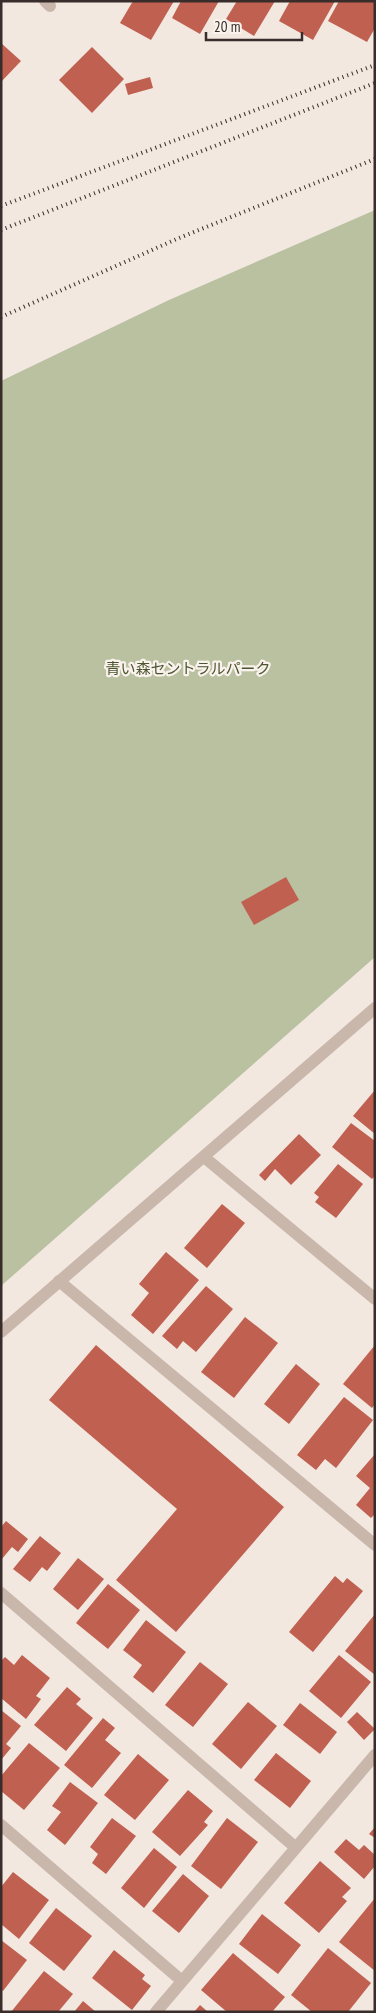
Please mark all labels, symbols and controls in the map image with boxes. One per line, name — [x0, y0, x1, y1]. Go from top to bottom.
scale bar — [206, 10, 302, 42]
text: 20 m — [214, 17, 240, 36]
park label: 青い森セントラルパーク — [105, 659, 271, 678]

